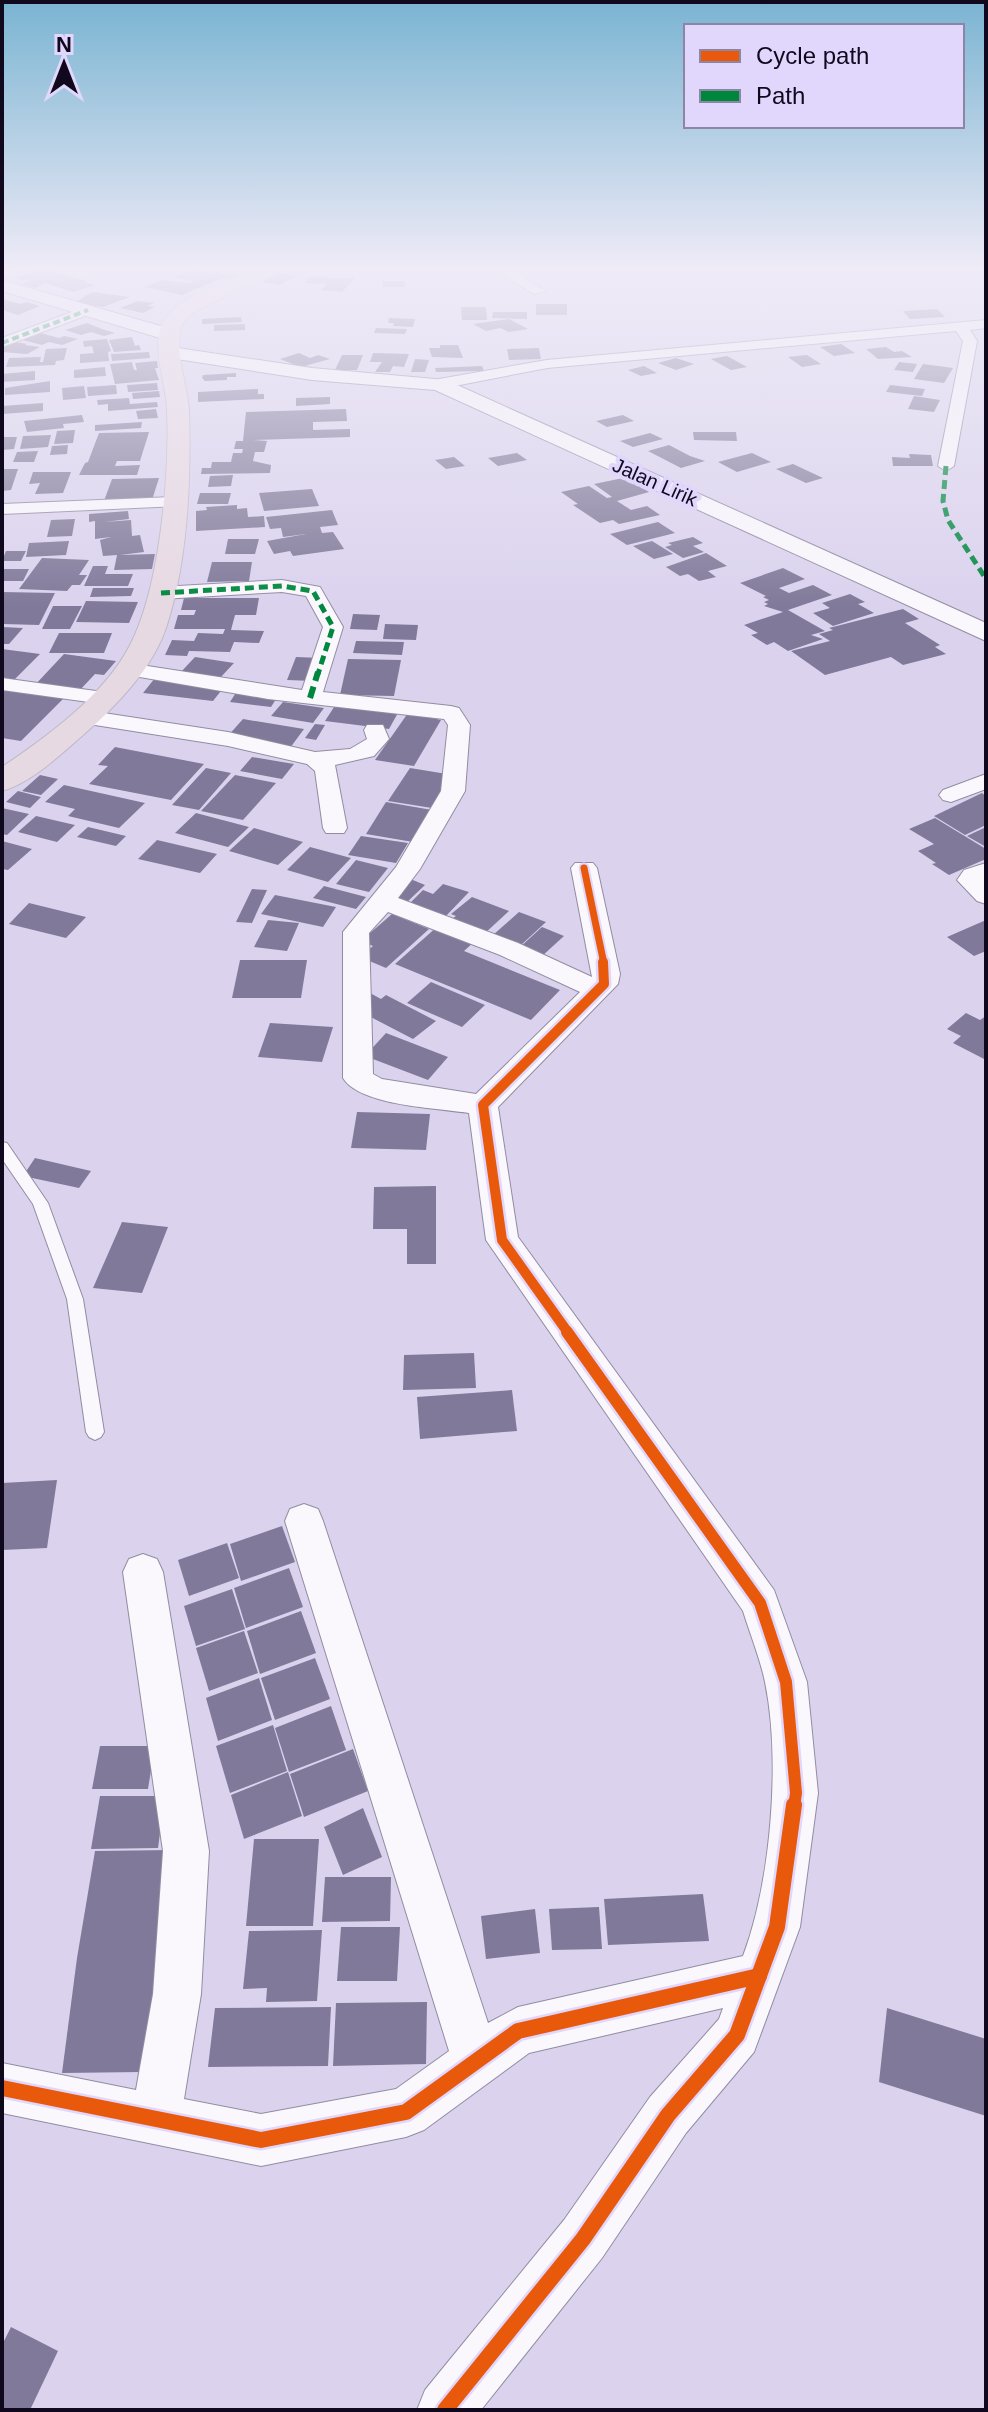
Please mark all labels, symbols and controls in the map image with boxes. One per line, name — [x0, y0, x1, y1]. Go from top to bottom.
north arrow — [24, 24, 104, 104]
legend — [684, 24, 964, 128]
text: N — [56, 32, 72, 57]
text: Cycle path — [756, 42, 869, 69]
text: Path — [756, 82, 805, 109]
street label: Jalan Lirik — [609, 454, 702, 511]

